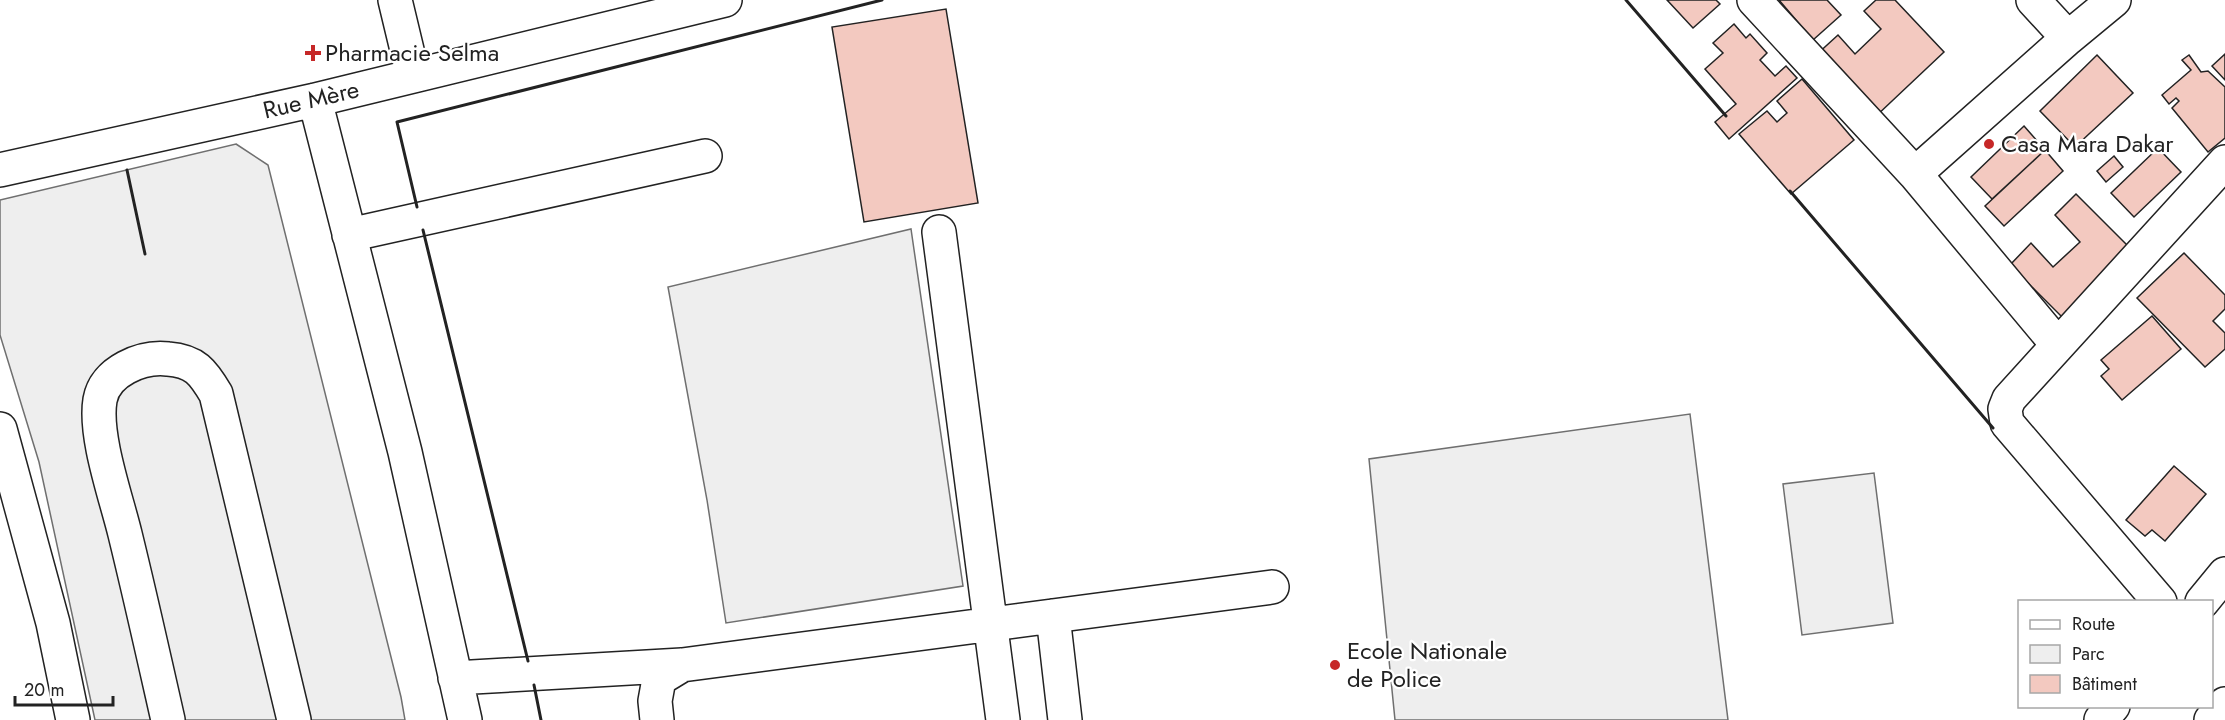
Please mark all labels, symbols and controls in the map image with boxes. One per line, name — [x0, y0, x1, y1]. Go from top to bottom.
place label: Pharmacie Selma — [325, 35, 499, 70]
marker: Pharmacie Selma — [306, 46, 320, 60]
street label: Rue Mère — [259, 71, 362, 128]
place label: Casa Mara Dakar — [2001, 126, 2174, 161]
marker: Casa Mara Dakar — [1982, 137, 1996, 151]
legend — [2018, 600, 2213, 708]
text: Route — [2072, 611, 2115, 637]
place label: Ecole Nationale de Police — [1347, 633, 1507, 696]
text: Parc — [2072, 641, 2105, 667]
marker: Ecole Nationale de Police — [1328, 658, 1342, 672]
scale bar — [15, 669, 112, 707]
text: Bâtiment — [2072, 671, 2138, 697]
text: 20 m — [24, 677, 64, 703]

